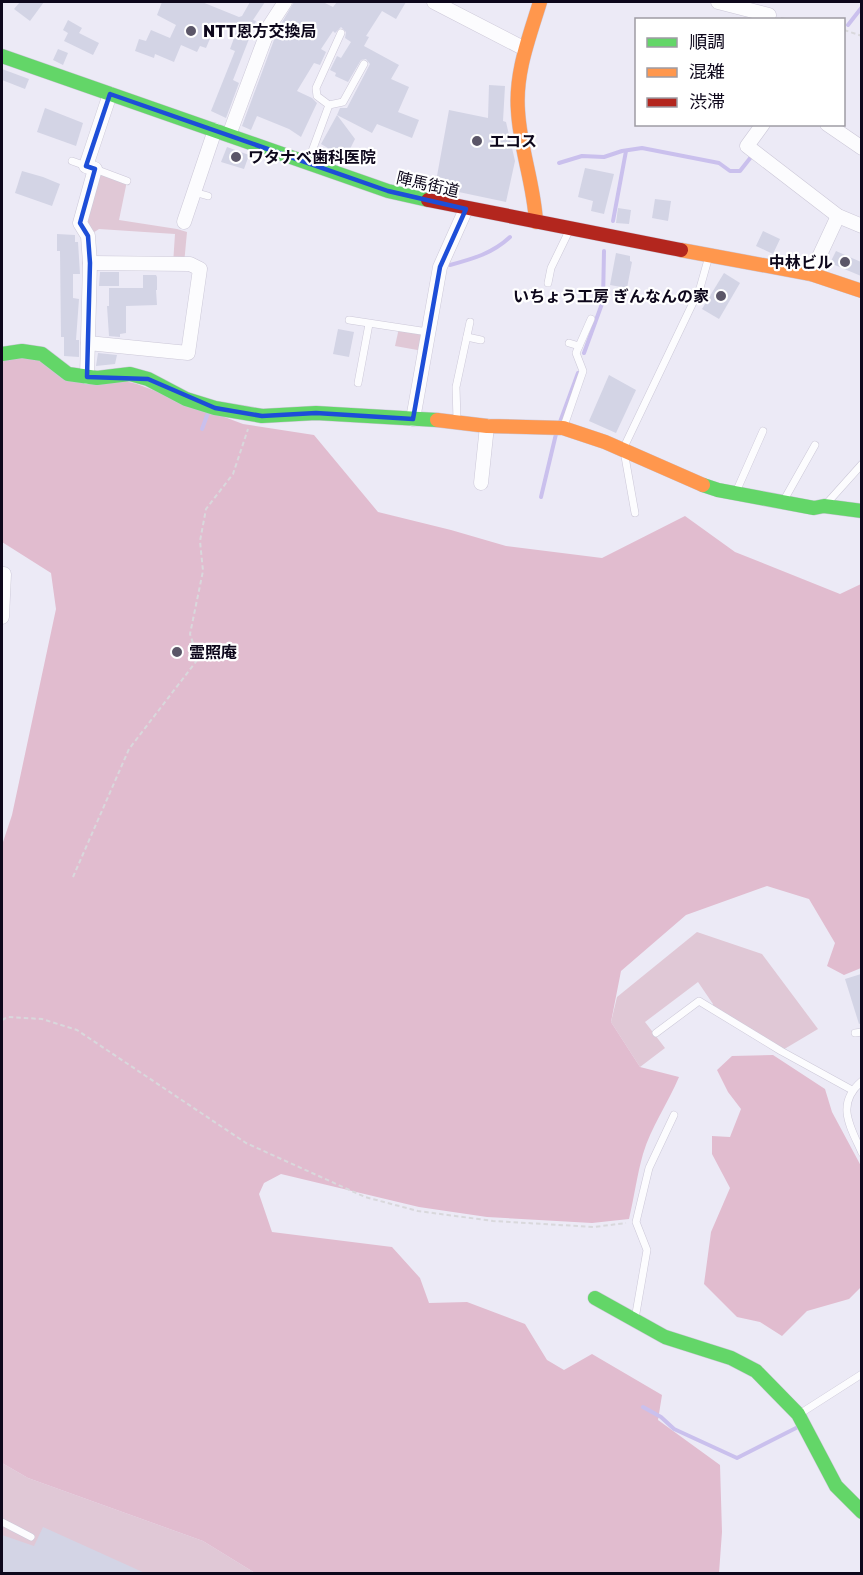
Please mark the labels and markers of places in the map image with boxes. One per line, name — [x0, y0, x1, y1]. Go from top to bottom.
place label: NTT恩方交換局 — [203, 21, 316, 41]
marker: NTT恩方交換局 — [184, 24, 198, 38]
place label: エコス — [489, 131, 537, 151]
marker: エコス — [470, 134, 484, 148]
place label: ワタナベ歯科医院 — [248, 147, 376, 167]
marker: ワタナベ歯科医院 — [229, 150, 243, 164]
place label: 中林ビル — [769, 252, 833, 272]
marker: 中林ビル — [838, 255, 852, 269]
place label: いちょう工房 ぎんなんの家 — [513, 286, 709, 306]
marker: いちょう工房 ぎんなんの家 — [714, 289, 728, 303]
place label: 霊照庵 — [189, 642, 237, 662]
marker: 霊照庵 — [170, 645, 184, 659]

